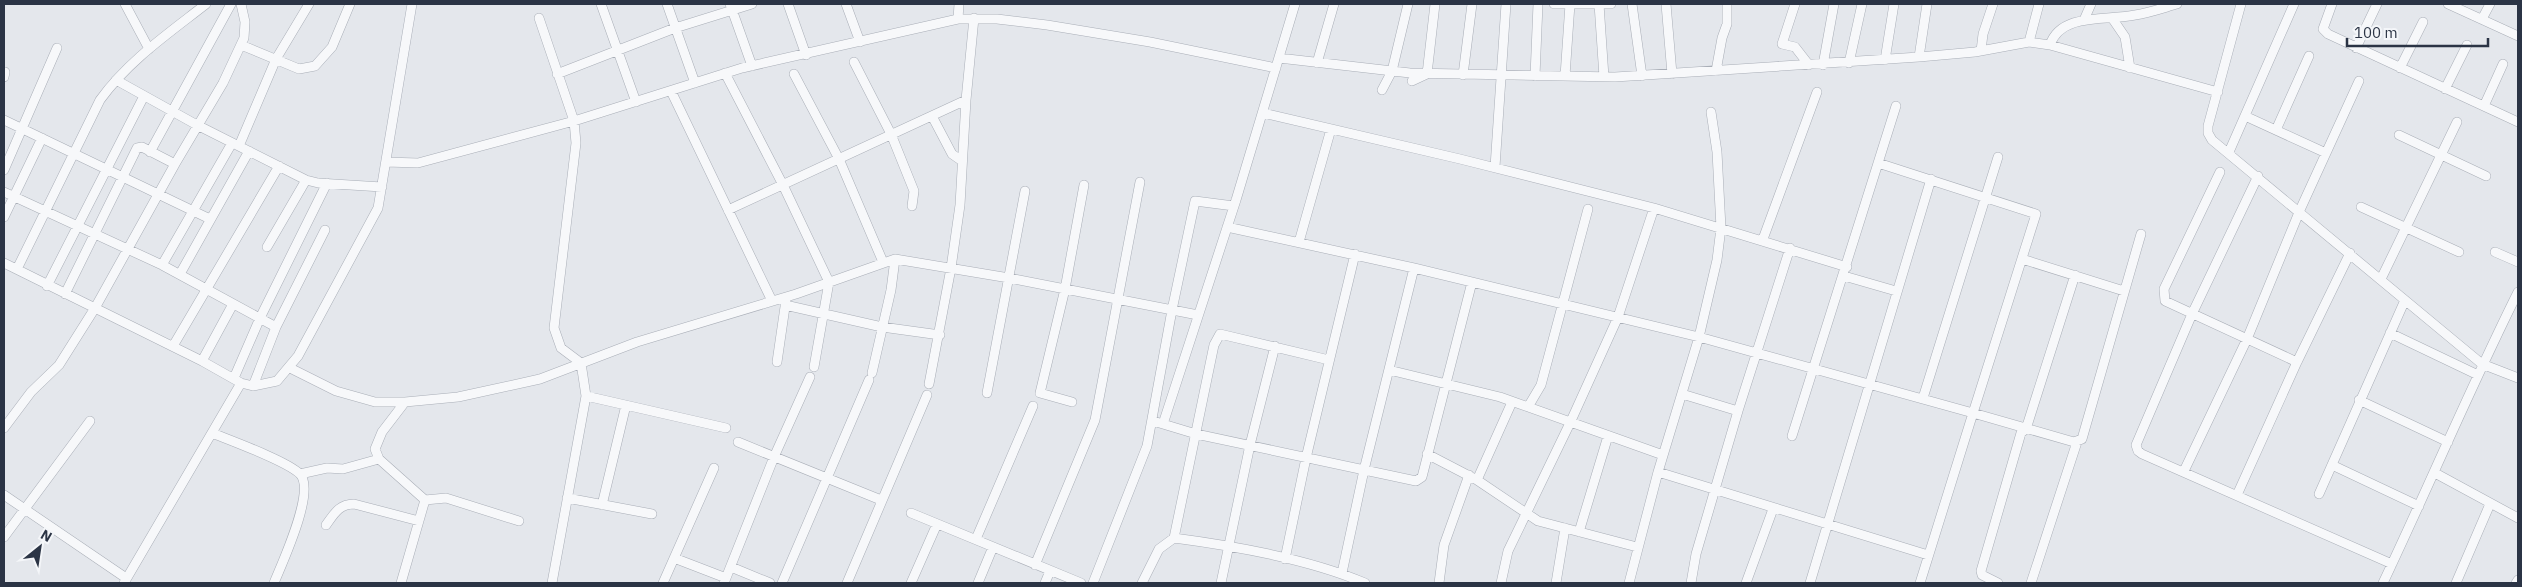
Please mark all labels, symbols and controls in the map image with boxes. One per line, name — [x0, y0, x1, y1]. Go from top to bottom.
scale bar — [2347, 15, 2488, 47]
text: 100 m — [2354, 23, 2398, 42]
north arrow — [15, 522, 65, 572]
text: N — [38, 525, 55, 546]

